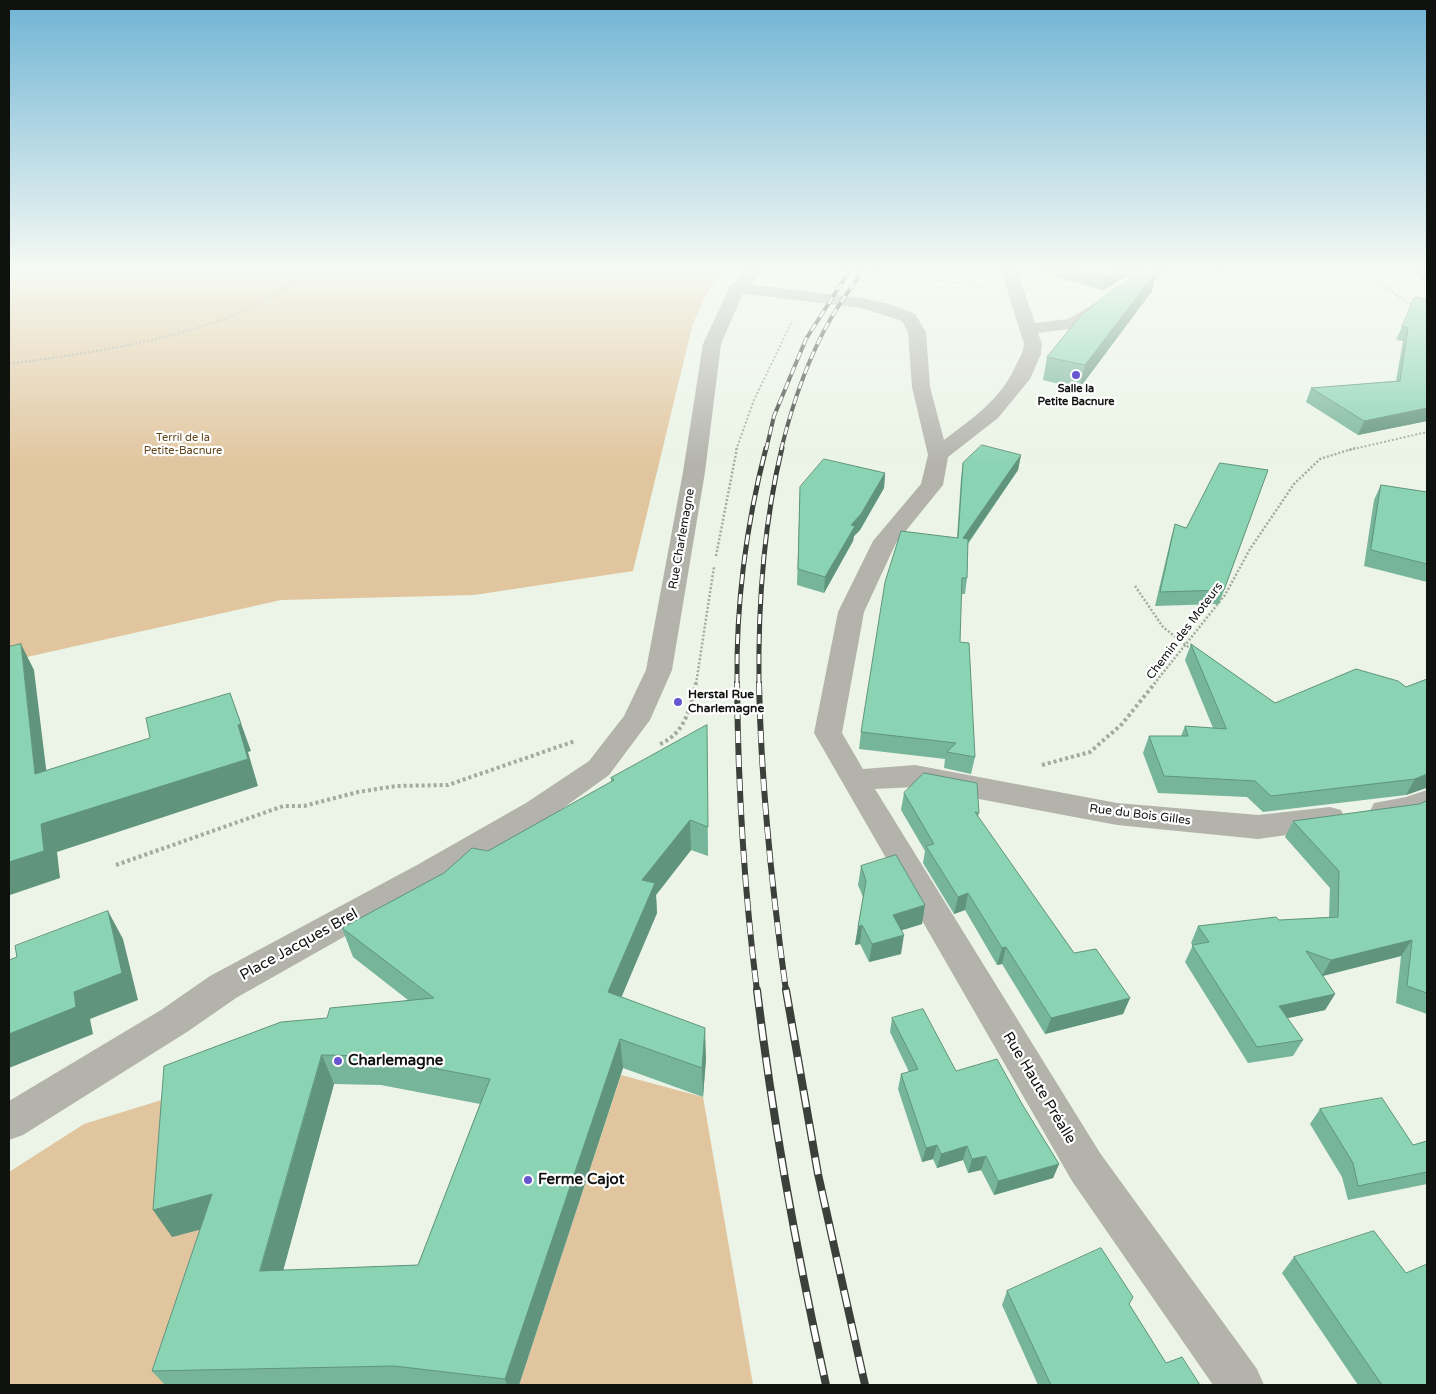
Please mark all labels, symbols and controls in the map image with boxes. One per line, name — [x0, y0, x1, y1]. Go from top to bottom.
marker: Salle la Petite Bacnure — [1070, 369, 1082, 381]
place label: Salle la Petite Bacnure — [1038, 382, 1114, 408]
park label: Terril de la Petite-Bacnure — [144, 431, 222, 457]
street label: Rue Charlemagne — [666, 488, 698, 590]
street label: Chemin des Moteurs — [1144, 580, 1226, 682]
place label: Herstal Rue Charlemagne — [688, 688, 764, 716]
marker: Herstal Rue Charlemagne — [672, 696, 684, 708]
street label: Rue du Bois Gilles — [1089, 802, 1191, 828]
street label: Place Jacques Brel — [237, 905, 361, 985]
street label: Rue Haute Préalle — [998, 1029, 1080, 1147]
place label: Charlemagne — [348, 1052, 443, 1070]
marker: Charlemagne — [332, 1055, 344, 1067]
place label: Ferme Cajot — [538, 1171, 624, 1189]
marker: Ferme Cajot — [522, 1174, 534, 1186]

